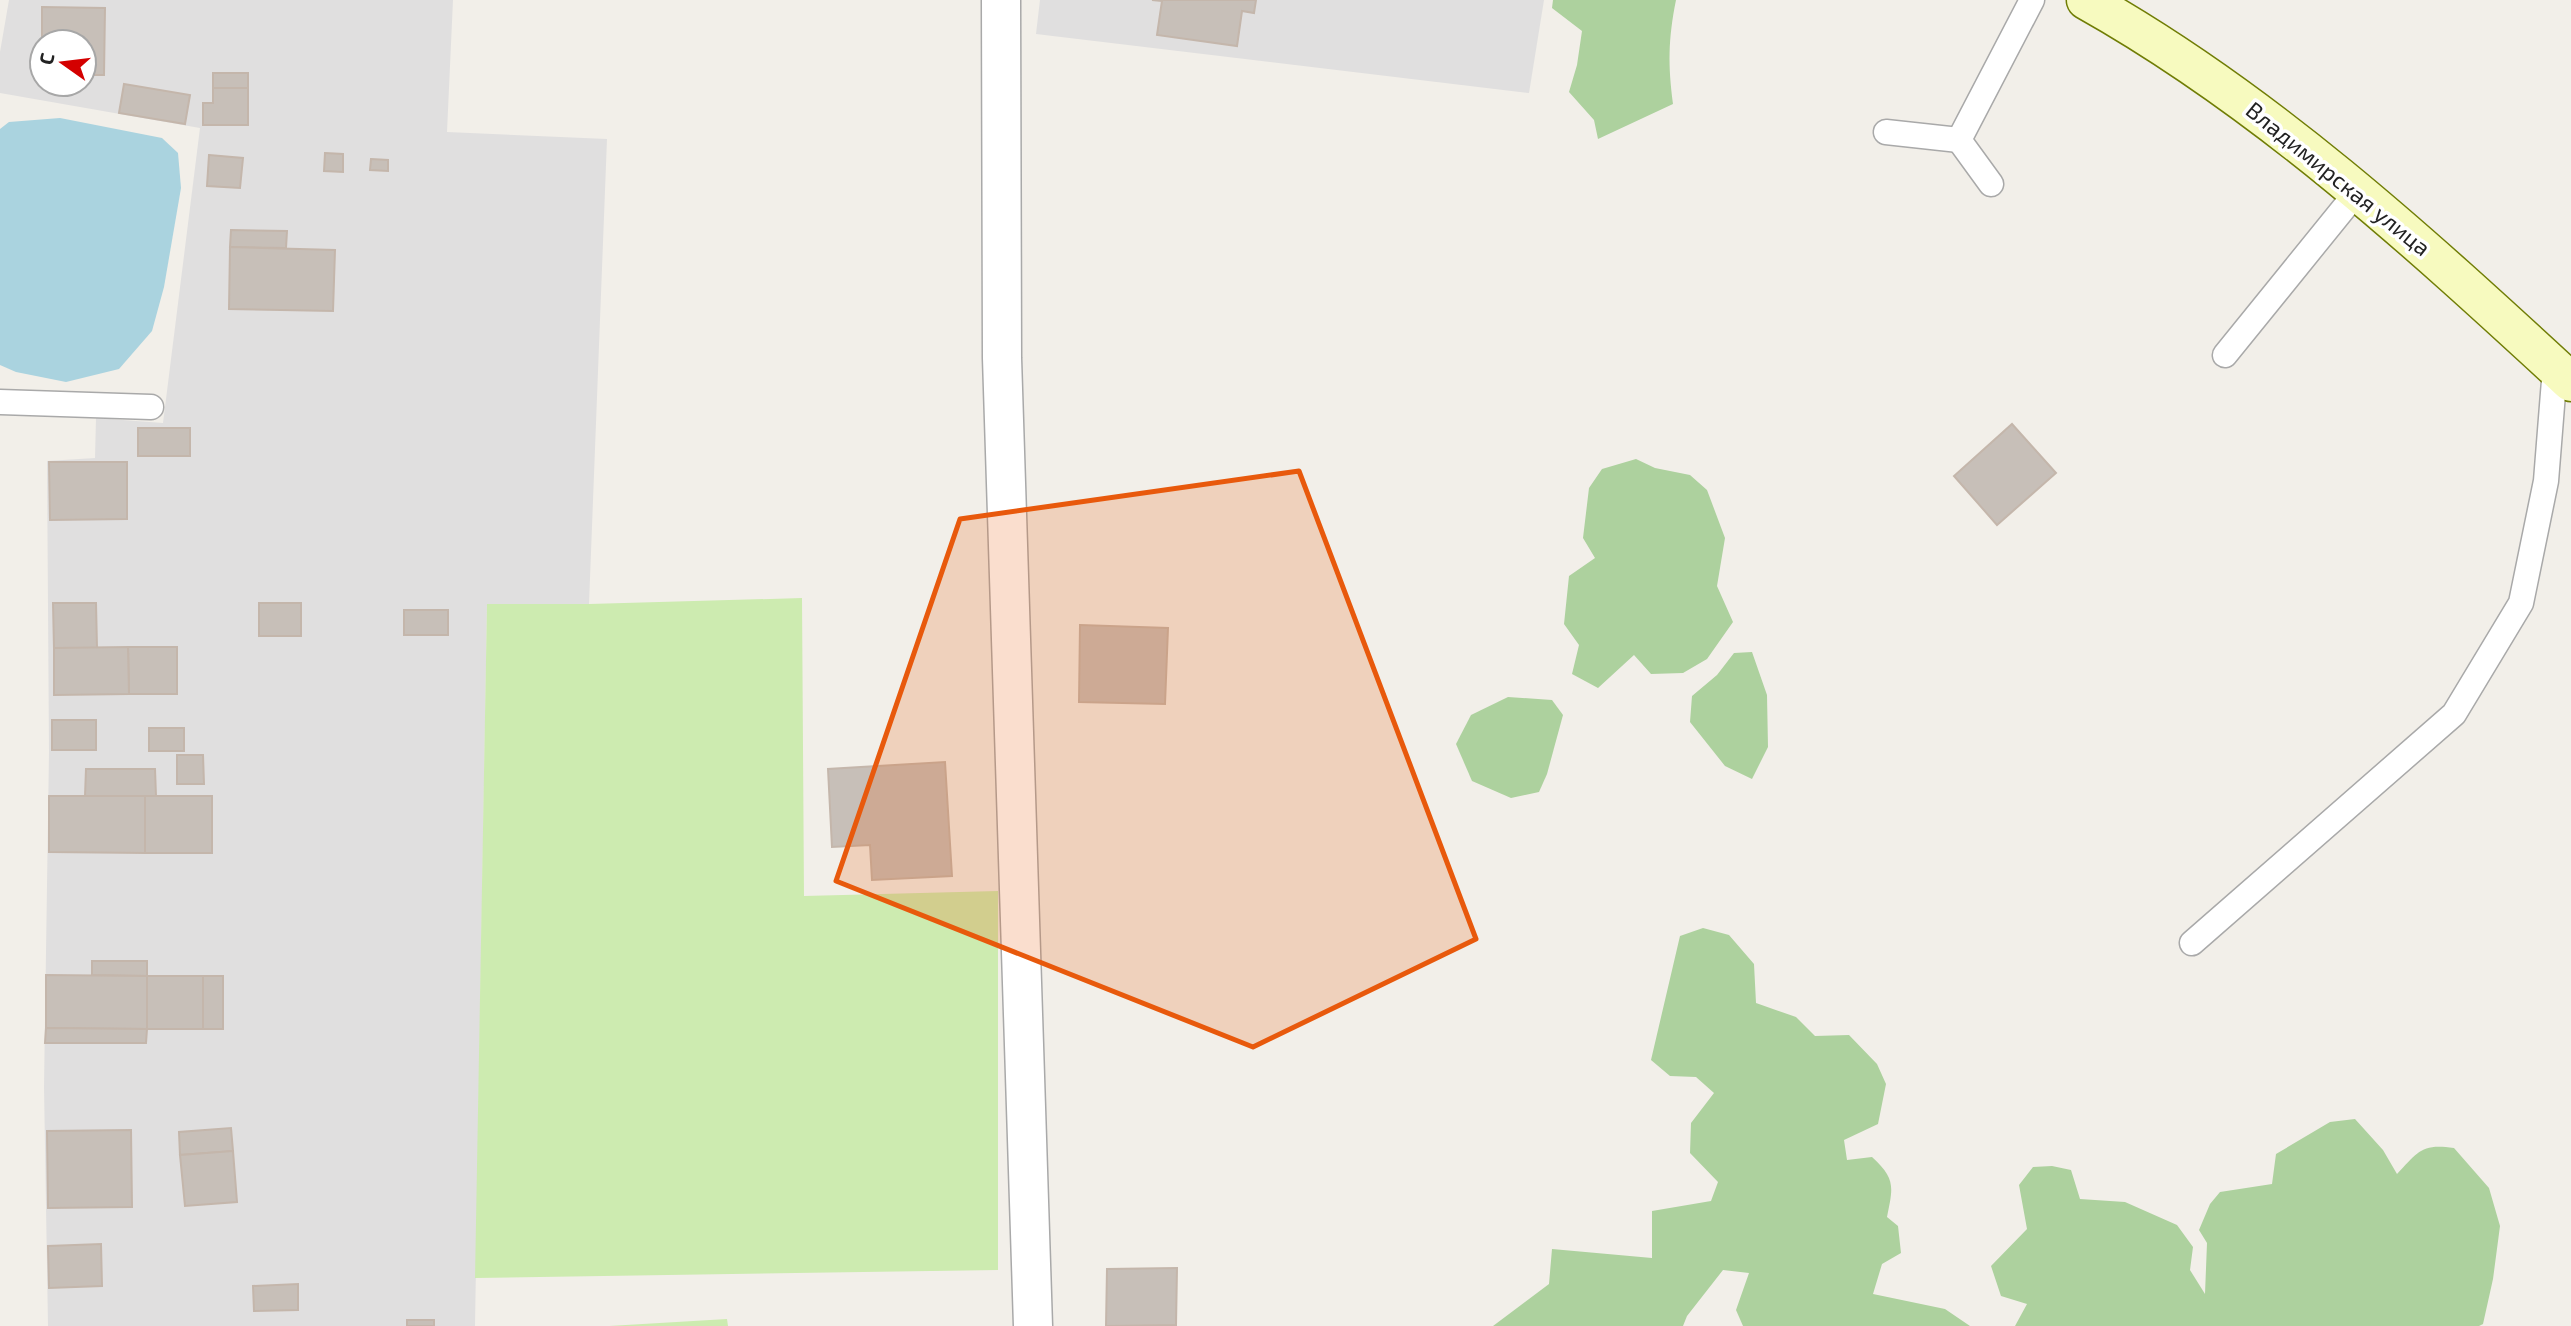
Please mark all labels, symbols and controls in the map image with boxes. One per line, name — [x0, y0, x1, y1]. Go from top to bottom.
north arrow — [28, 28, 98, 98]
text: С — [34, 51, 59, 67]
street label: Владимирская улица — [2240, 95, 2437, 262]

